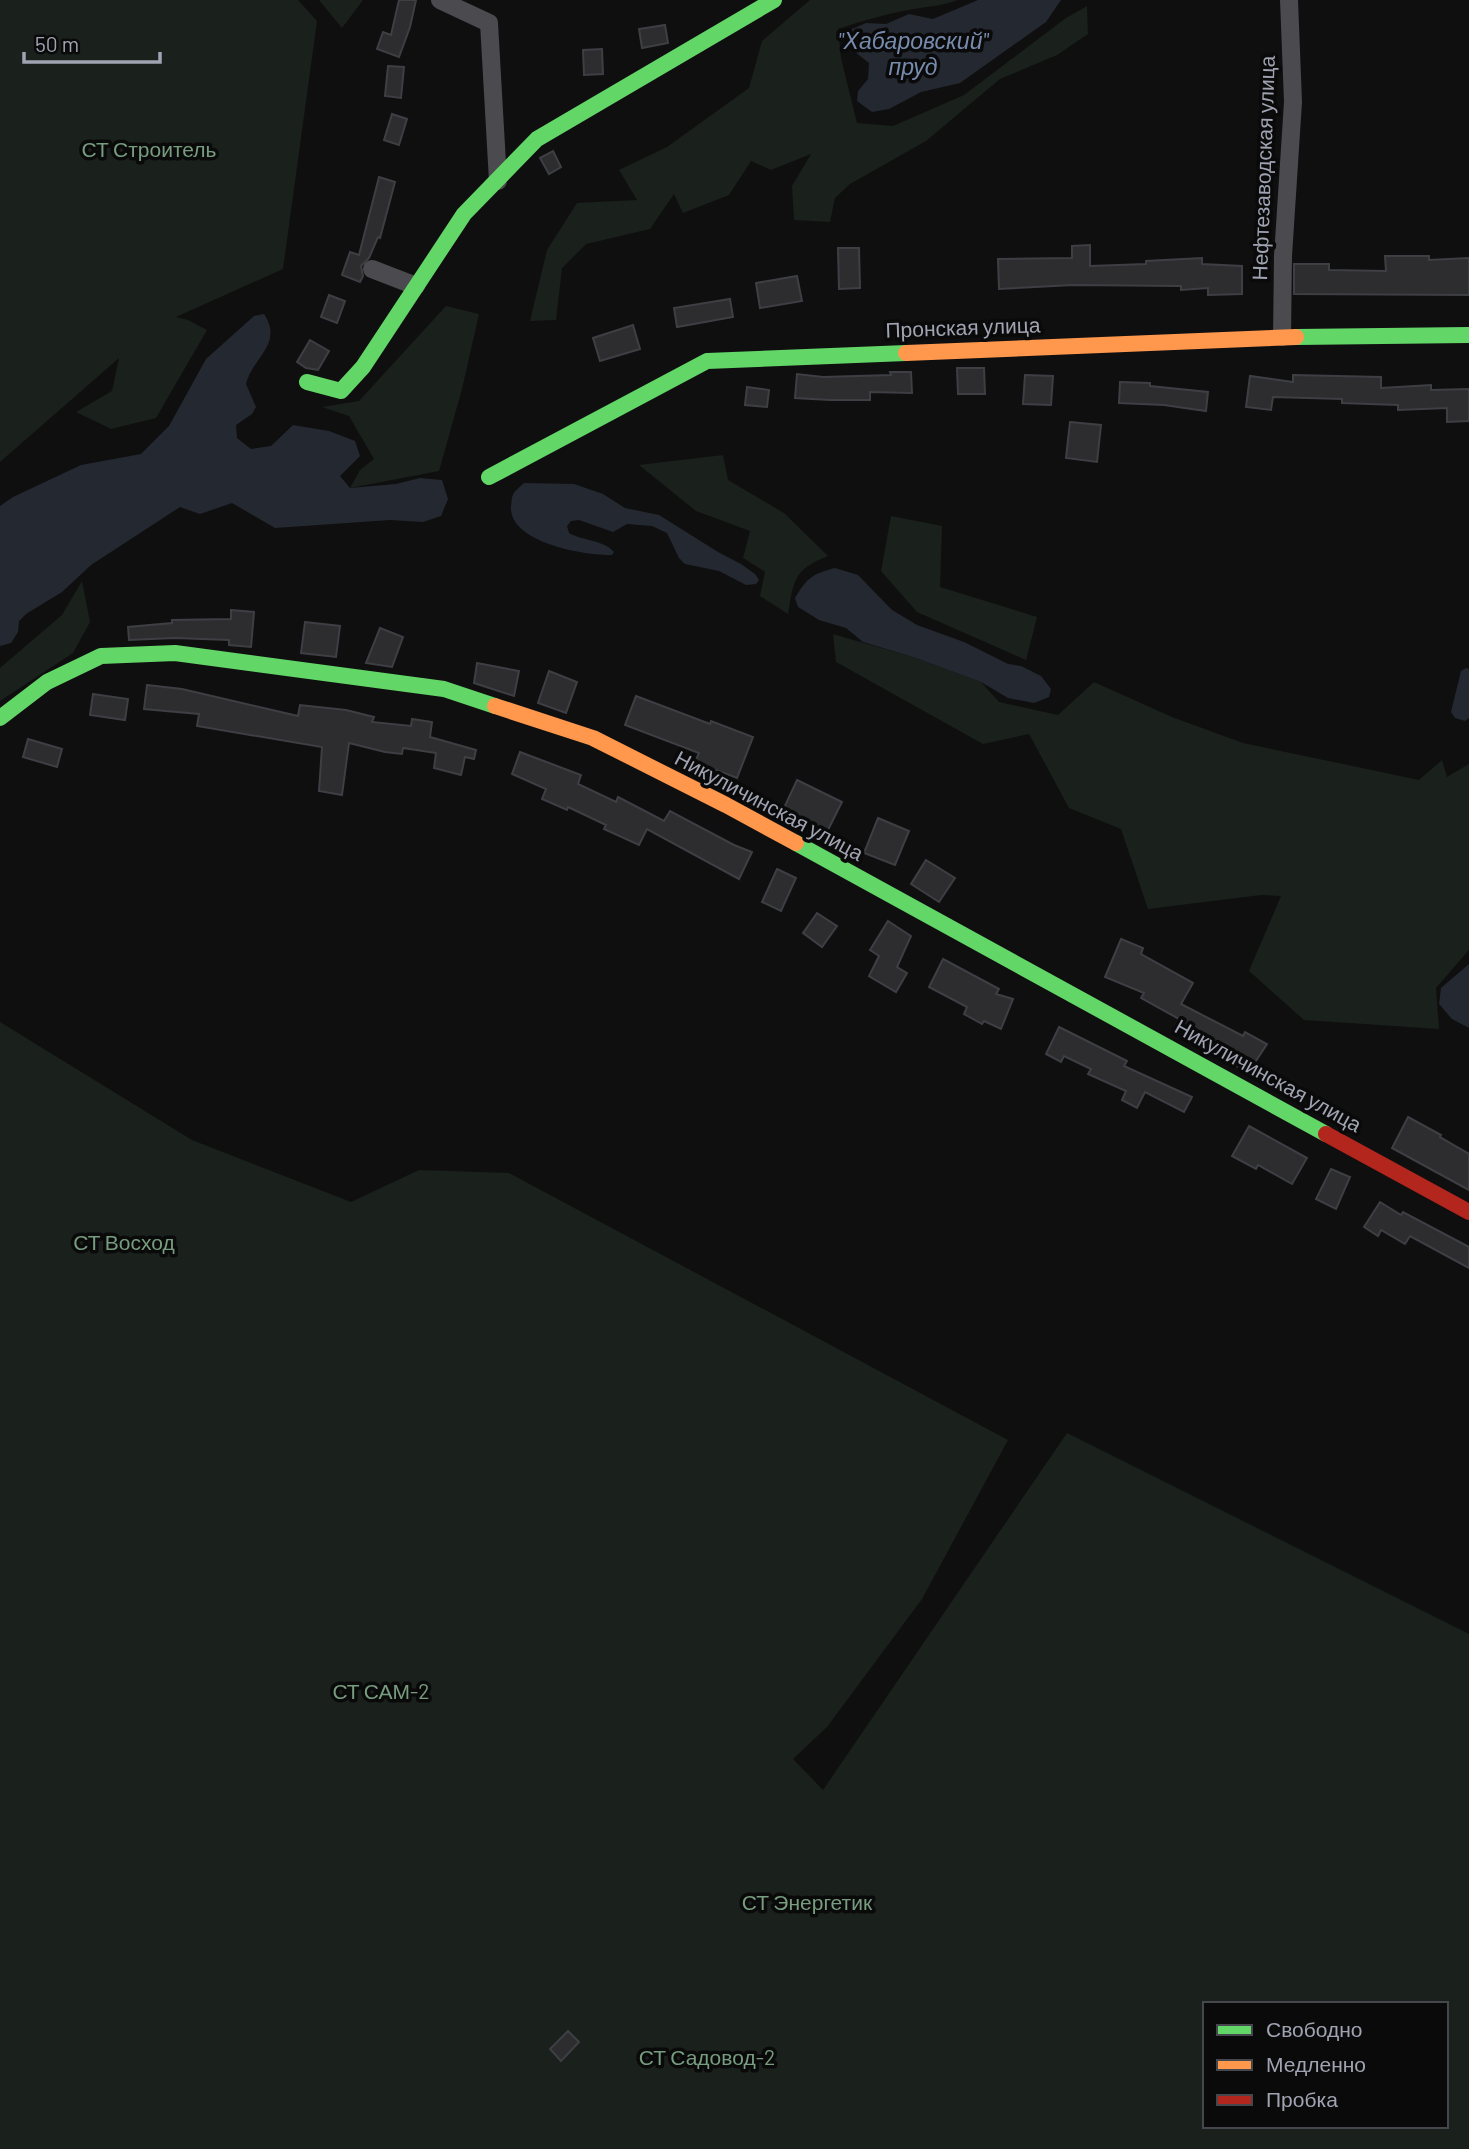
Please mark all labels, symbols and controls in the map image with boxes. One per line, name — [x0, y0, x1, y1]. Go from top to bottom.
scale bar — [24, 21, 161, 65]
water label: "Хабаровский" пруд — [838, 26, 989, 80]
text: 50 m — [35, 31, 79, 56]
street label: Нефтезаводская улица — [1246, 55, 1279, 281]
park label: СТ Строитель — [82, 136, 217, 161]
street label: Пронская улица — [885, 311, 1041, 342]
street label: Никуличинская улица — [671, 744, 868, 865]
street label: Никуличинская улица — [1171, 1013, 1367, 1137]
park label: СТ Восход — [73, 1229, 175, 1254]
park label: СТ САМ-2 — [332, 1678, 430, 1703]
park label: СТ Энергетик — [742, 1889, 873, 1914]
legend — [1203, 2002, 1448, 2128]
text: Свободно — [1266, 2016, 1363, 2041]
park label: СТ Садовод-2 — [639, 2044, 775, 2069]
text: Медленно — [1266, 2051, 1366, 2076]
text: Пробка — [1266, 2086, 1338, 2111]

